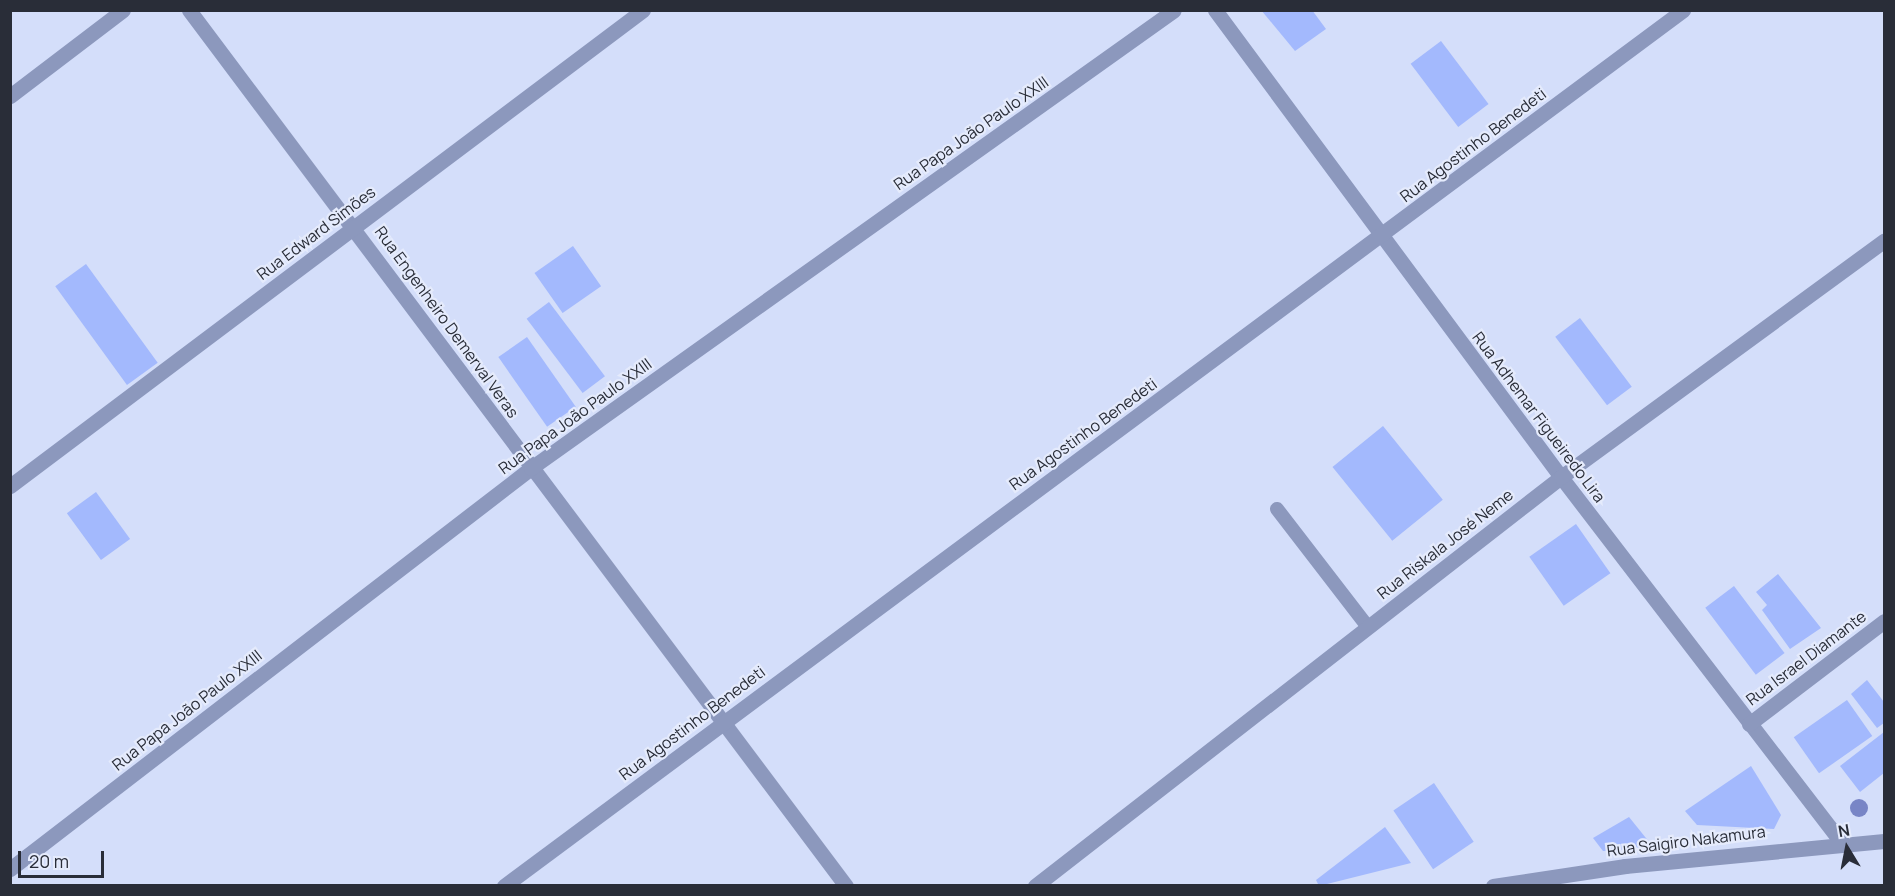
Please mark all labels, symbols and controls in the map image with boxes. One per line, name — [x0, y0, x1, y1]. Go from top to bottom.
street label: Rua Papa João Paulo XXIII — [890, 72, 1052, 194]
street label: Rua Agostinho Benedeti — [1396, 84, 1550, 206]
street label: Rua Edward Simões — [253, 182, 379, 284]
street label: Rua Engenheiro Demerval Veras — [371, 223, 523, 421]
street label: Rua Adhemar Figueiredo Lira — [1469, 328, 1609, 506]
street label: Rua Papa João Paulo XXIII — [495, 354, 655, 478]
street label: Rua Agostinho Benedeti — [1006, 374, 1160, 494]
street label: Rua Riskala José Neme — [1373, 485, 1517, 603]
street label: Rua Israel Diamante — [1742, 607, 1870, 709]
street label: Rua Papa João Paulo XXIII — [108, 646, 266, 774]
street label: Rua Agostinho Benedeti — [615, 662, 769, 784]
north arrow — [1817, 818, 1877, 878]
text: N — [1836, 818, 1851, 842]
street label: Rua Saigiro Nakamura — [1606, 822, 1766, 860]
scale bar — [21, 839, 106, 877]
text: 20 m — [29, 849, 69, 873]

